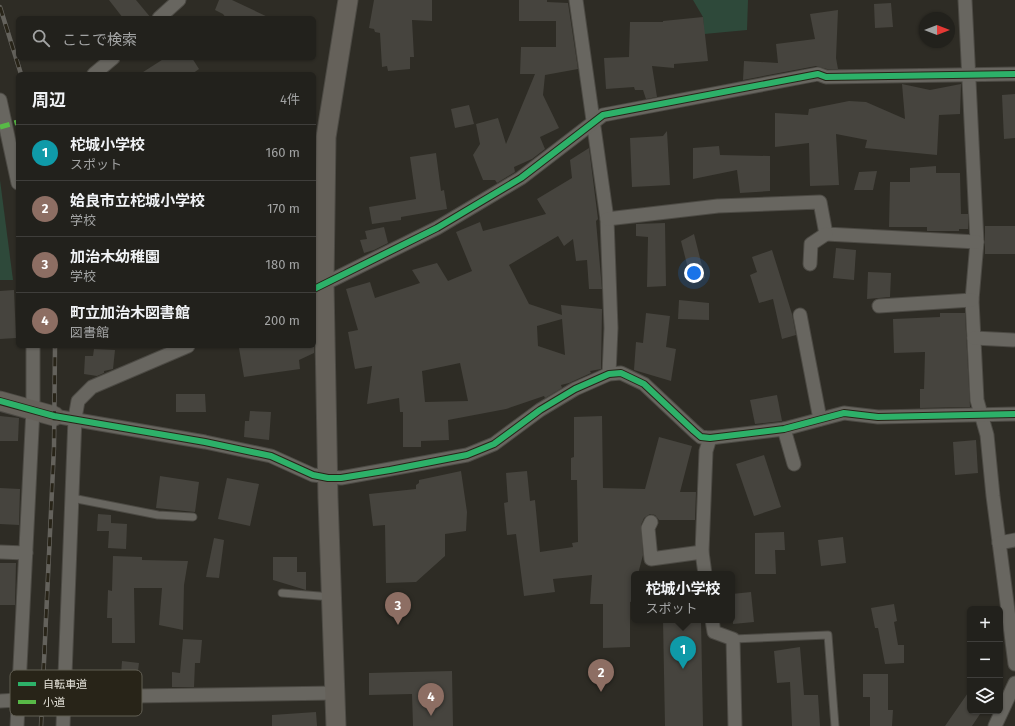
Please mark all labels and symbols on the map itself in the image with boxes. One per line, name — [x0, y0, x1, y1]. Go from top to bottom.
north arrow — [919, 12, 955, 48]
your location — [684, 263, 704, 283]
pin: 3 — [385, 592, 411, 625]
pin: 1 — [670, 636, 696, 669]
pin: 2 — [588, 659, 614, 692]
legend — [10, 670, 142, 716]
text: 自転車道 — [43, 678, 87, 691]
pin: 4 — [418, 683, 444, 716]
text: 小道 — [43, 696, 65, 709]

